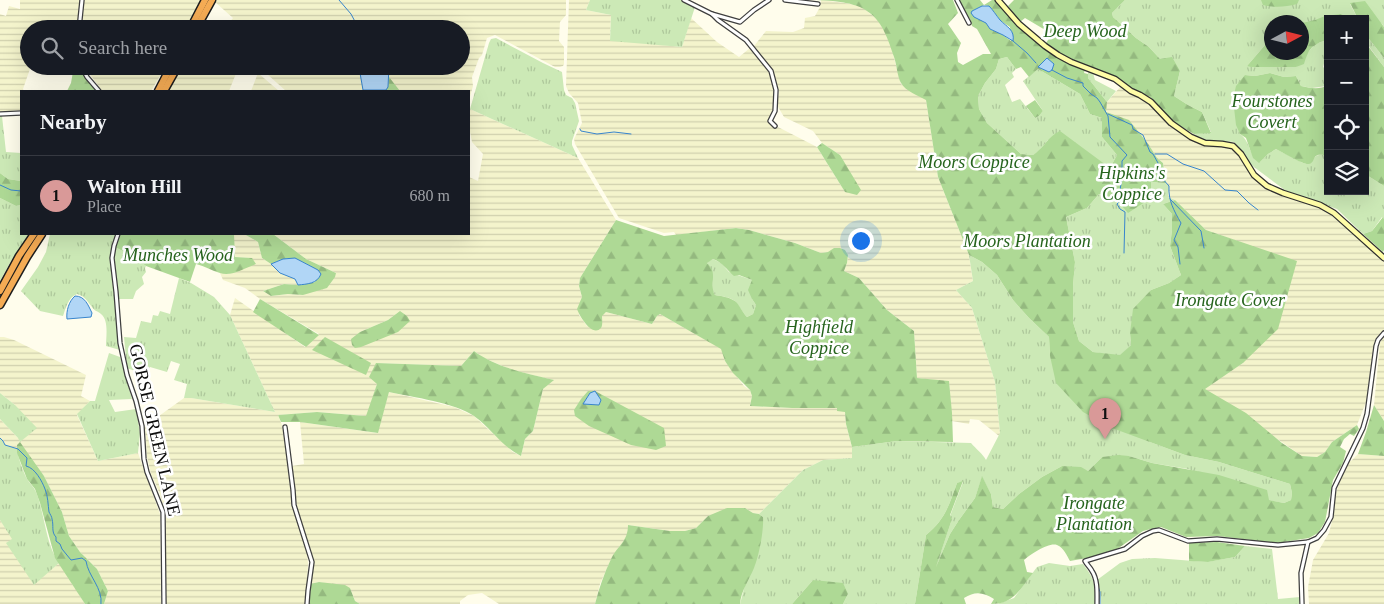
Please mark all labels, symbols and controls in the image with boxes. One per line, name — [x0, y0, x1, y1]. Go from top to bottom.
north arrow — [1264, 15, 1309, 60]
map controls — [1324, 15, 1369, 195]
button: + — [1324, 15, 1369, 60]
search box — [20, 20, 470, 75]
park label: Deep Wood — [1043, 21, 1127, 41]
icon: search — [38, 34, 66, 62]
text: Search here — [78, 37, 167, 58]
button: − — [1324, 60, 1369, 105]
park label: Fourstones Covert — [1231, 91, 1313, 132]
button: locate — [1324, 105, 1369, 150]
text: Nearby — [40, 110, 107, 134]
button: layers — [1324, 150, 1369, 195]
park label: Moors Coppice — [917, 152, 1030, 172]
park label: Hipkins's Coppice — [1098, 163, 1165, 204]
text: Walton Hill — [87, 176, 182, 197]
text: 1 — [52, 187, 60, 204]
text: 680 m — [410, 187, 450, 204]
text: Place — [87, 198, 122, 215]
your location — [848, 228, 874, 254]
park label: Moors Plantation — [962, 231, 1091, 251]
park label: Munches Wood — [122, 245, 234, 265]
park label: Irongate Cover — [1174, 290, 1286, 310]
park label: Highfield Coppice — [784, 317, 854, 358]
street label: GORSE GREEN LANE — [125, 342, 185, 518]
pin: 1 — [1089, 398, 1121, 439]
park label: Irongate Plantation — [1055, 493, 1132, 534]

